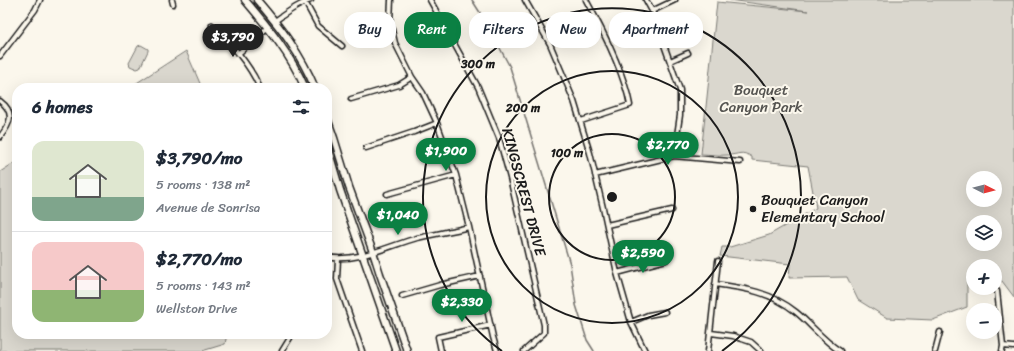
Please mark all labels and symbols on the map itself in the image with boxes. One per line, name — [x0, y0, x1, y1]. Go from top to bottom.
pin: $3,790 — [200, 24, 266, 58]
text: 300 m — [460, 53, 496, 75]
park label: Bouquet Canyon Park — [719, 77, 803, 120]
text: 200 m — [505, 97, 541, 119]
street label: KINGSCREST DRIVE — [494, 125, 554, 261]
pin: $2,770 — [635, 132, 701, 166]
pin: $1,900 — [413, 138, 479, 172]
text: 100 m — [551, 142, 584, 164]
north arrow — [966, 171, 1002, 207]
place label: Bouquet Canyon Elementary School — [761, 187, 886, 230]
centre of rings — [605, 190, 619, 204]
pin: $1,040 — [365, 202, 431, 236]
marker: Bouquet Canyon Elementary School — [748, 204, 758, 214]
pin: $2,590 — [610, 240, 676, 274]
pin: $2,330 — [429, 289, 495, 323]

